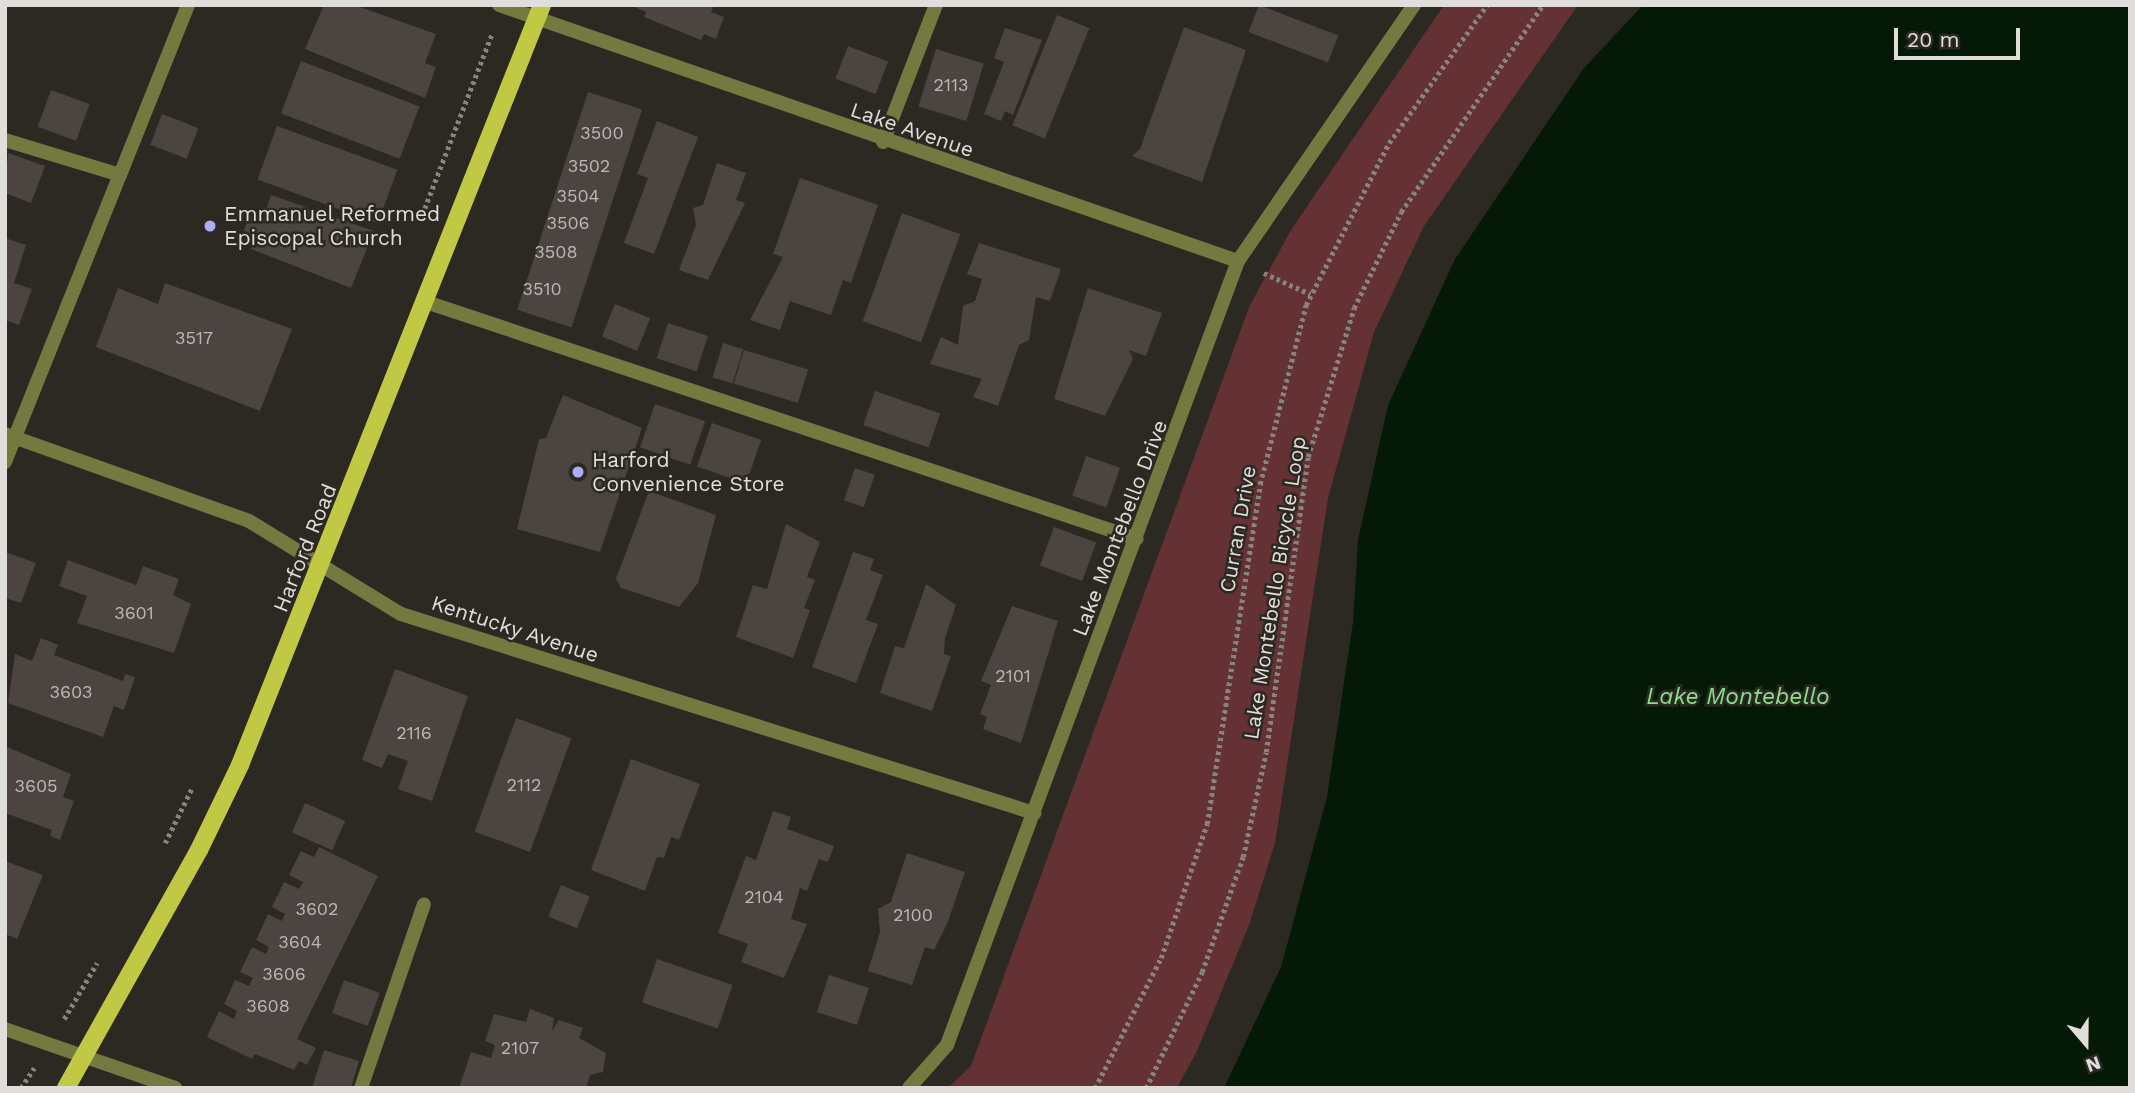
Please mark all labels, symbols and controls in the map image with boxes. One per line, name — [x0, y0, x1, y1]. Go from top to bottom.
scale bar — [1897, 14, 2023, 58]
text: 20 m — [1907, 27, 1959, 52]
house number: 2113 — [933, 74, 969, 96]
street label: Lake Avenue — [847, 97, 977, 163]
house number: 3500 — [580, 122, 624, 144]
house number: 3502 — [568, 155, 610, 177]
house number: 3504 — [556, 185, 600, 207]
place label: Emmanuel Reformed Episcopal Church — [224, 201, 441, 251]
house number: 3506 — [546, 212, 590, 234]
marker: Emmanuel Reformed Episcopal Church — [202, 218, 218, 234]
house number: 3508 — [534, 241, 578, 263]
house number: 3510 — [522, 278, 562, 300]
house number: 3517 — [175, 327, 213, 349]
street label: Lake Montebello Drive — [1067, 416, 1173, 640]
street label: Lake Montebello Bicycle Loop — [1239, 434, 1311, 742]
place label: Harford Convenience Store — [592, 447, 785, 497]
marker: Harford Convenience Store — [570, 464, 586, 480]
street label: Curran Drive — [1214, 464, 1262, 594]
street label: Harford Road — [268, 480, 342, 616]
street label: Kentucky Avenue — [428, 590, 602, 668]
house number: 3601 — [114, 602, 154, 624]
house number: 2101 — [995, 665, 1031, 687]
house number: 3603 — [50, 681, 92, 703]
water label: Lake Montebello — [1646, 683, 1830, 711]
house number: 2116 — [396, 722, 432, 744]
house number: 2112 — [506, 774, 542, 796]
house number: 3605 — [14, 775, 58, 797]
house number: 2104 — [744, 886, 784, 908]
house number: 3602 — [295, 898, 339, 920]
house number: 2100 — [893, 904, 933, 926]
house number: 3604 — [278, 931, 322, 953]
house number: 3606 — [262, 963, 306, 985]
house number: 3608 — [246, 995, 290, 1017]
north arrow — [2051, 1009, 2121, 1079]
house number: 2107 — [501, 1037, 539, 1059]
text: N — [2083, 1051, 2104, 1077]

